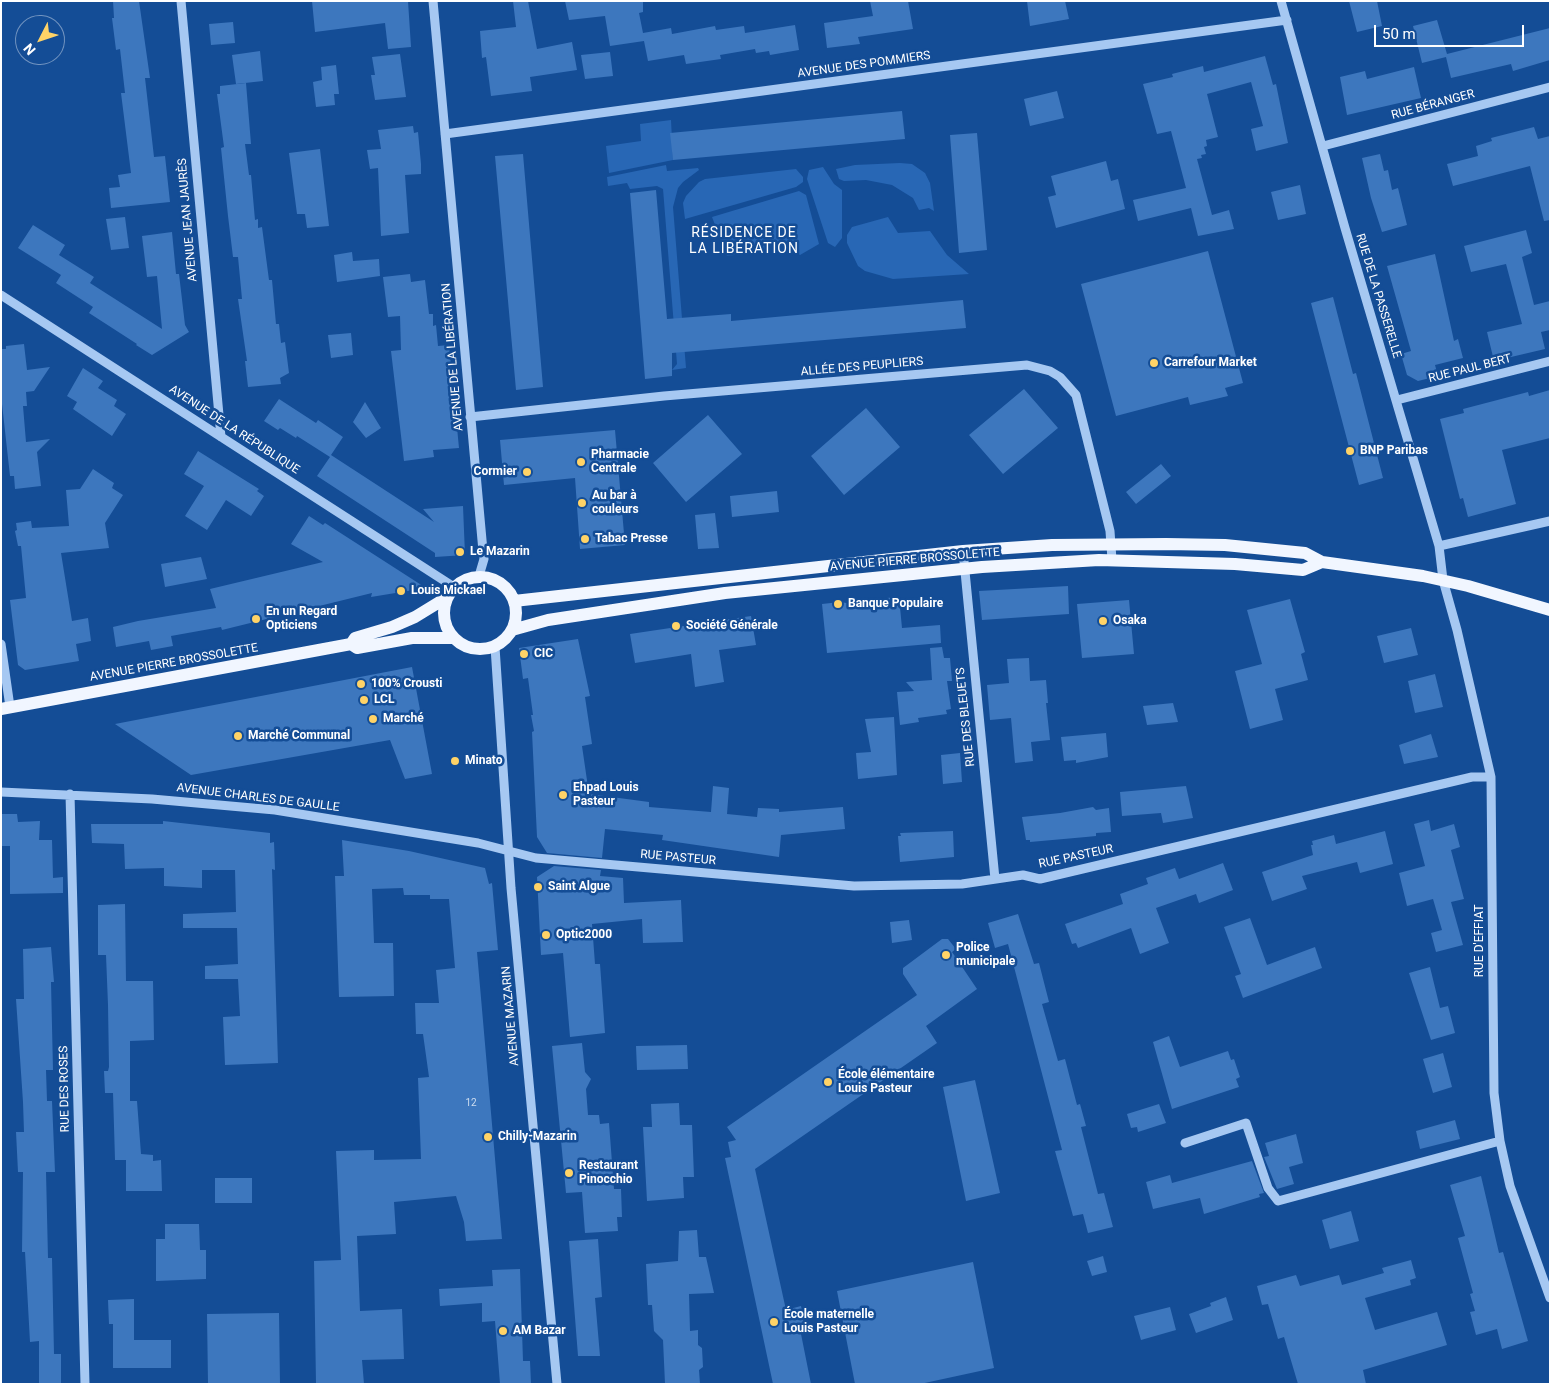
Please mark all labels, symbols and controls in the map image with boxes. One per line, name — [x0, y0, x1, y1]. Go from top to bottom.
north arrow — [15, 15, 65, 65]
scale bar — [1376, 15, 1526, 47]
text: 50 m — [1382, 25, 1416, 43]
text: N — [20, 40, 39, 58]
street label: AVENUE DES POMMIERS — [797, 49, 931, 81]
street label: RUE BÉRANGER — [1390, 87, 1476, 123]
street label: AVENUE JEAN JAURÈS — [175, 158, 201, 282]
district label: RÉSIDENCE DE LA LIBÉRATION — [687, 225, 801, 258]
street label: RUE DE LA PASSERELLE — [1352, 232, 1404, 360]
street label: AVENUE DE LA LIBÉRATION — [439, 282, 467, 432]
street label: RUE PAUL BERT — [1427, 352, 1513, 386]
street label: ALLÉE DES PEUPLIERS — [800, 354, 924, 380]
place label: Carrefour Market — [1164, 356, 1257, 370]
marker: Carrefour Market — [1148, 357, 1160, 369]
street label: AVENUE DE LA RÉPUBLIQUE — [166, 382, 302, 478]
place label: BNP Paribas — [1360, 444, 1428, 458]
marker: BNP Paribas — [1344, 445, 1356, 457]
place label: Pharmacie Centrale — [591, 448, 649, 476]
marker: Pharmacie Centrale — [575, 456, 587, 468]
place label: Cormier — [474, 465, 517, 479]
marker: Cormier — [521, 466, 533, 478]
place label: Au bar à couleurs — [592, 489, 639, 517]
marker: Au bar à couleurs — [576, 497, 588, 509]
place label: Tabac Presse — [595, 532, 668, 546]
marker: Tabac Presse — [579, 533, 591, 545]
place label: Le Mazarin — [470, 545, 530, 559]
street label: AVENUE PIERRE BROSSOLETTE — [829, 545, 1001, 575]
marker: Le Mazarin — [454, 546, 466, 558]
place label: Louis Mickael — [411, 584, 486, 598]
marker: Louis Mickael — [395, 585, 407, 597]
place label: Banque Populaire — [848, 597, 943, 611]
marker: Banque Populaire — [832, 598, 844, 610]
place label: En un Regard Opticiens — [266, 605, 337, 633]
marker: En un Regard Opticiens — [250, 613, 262, 625]
place label: Osaka — [1113, 614, 1147, 628]
marker: Osaka — [1097, 615, 1109, 627]
place label: Société Générale — [686, 619, 778, 633]
marker: Société Générale — [670, 620, 682, 632]
street label: AVENUE PIERRE BROSSOLETTE — [89, 641, 259, 685]
place label: CIC — [534, 647, 553, 661]
marker: CIC — [518, 648, 530, 660]
street label: RUE DES BLEUETS — [954, 667, 978, 767]
place label: 100% Crousti — [371, 677, 442, 691]
marker: 100% Crousti — [355, 678, 367, 690]
place label: LCL — [374, 693, 394, 707]
marker: LCL — [358, 694, 370, 706]
place label: Marché — [383, 712, 424, 726]
marker: Marché — [367, 713, 379, 725]
place label: Marché Communal — [248, 729, 350, 743]
marker: Marché Communal — [232, 730, 244, 742]
place label: Minato — [465, 754, 503, 768]
marker: Minato — [449, 755, 461, 767]
street label: AVENUE CHARLES DE GAULLE — [176, 781, 340, 815]
place label: Ehpad Louis Pasteur — [573, 781, 639, 809]
marker: Ehpad Louis Pasteur — [557, 789, 569, 801]
street label: RUE PASTEUR — [1037, 842, 1115, 872]
street label: RUE PASTEUR — [640, 848, 716, 868]
place label: Saint Algue — [548, 880, 610, 894]
marker: Saint Algue — [532, 881, 544, 893]
street label: RUE D'EFFIAT — [1473, 905, 1487, 977]
place label: Optic2000 — [556, 928, 612, 942]
marker: Optic2000 — [540, 929, 552, 941]
place label: Police municipale — [956, 941, 1015, 969]
marker: Police municipale — [940, 949, 952, 961]
street label: AVENUE MAZARIN — [499, 965, 523, 1067]
street label: RUE DES ROSES — [57, 1046, 73, 1132]
place label: École élémentaire Louis Pasteur — [838, 1068, 934, 1096]
marker: École élémentaire Louis Pasteur — [822, 1076, 834, 1088]
house number: 12 — [465, 1097, 477, 1109]
place label: Chilly-Mazarin — [498, 1130, 577, 1144]
marker: Chilly-Mazarin — [482, 1131, 494, 1143]
place label: Restaurant Pinocchio — [579, 1159, 638, 1187]
marker: Restaurant Pinocchio — [563, 1167, 575, 1179]
place label: École maternelle Louis Pasteur — [784, 1308, 874, 1336]
marker: École maternelle Louis Pasteur — [768, 1316, 780, 1328]
place label: AM Bazar — [513, 1324, 566, 1338]
marker: AM Bazar — [497, 1325, 509, 1337]

